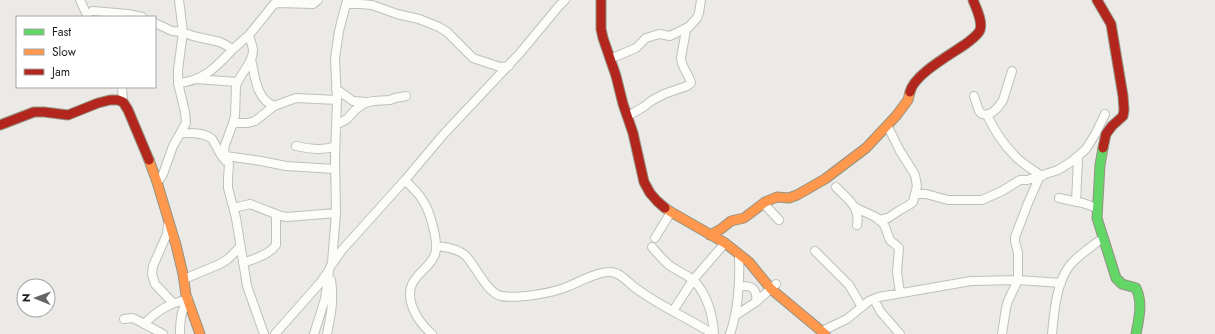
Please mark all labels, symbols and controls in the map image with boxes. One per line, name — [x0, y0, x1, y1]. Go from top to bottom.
legend — [16, 16, 156, 88]
text: Fast — [52, 23, 71, 41]
text: Slow — [52, 43, 77, 61]
text: Jam — [50, 63, 70, 81]
north arrow — [16, 278, 56, 318]
text: N — [18, 293, 34, 302]

